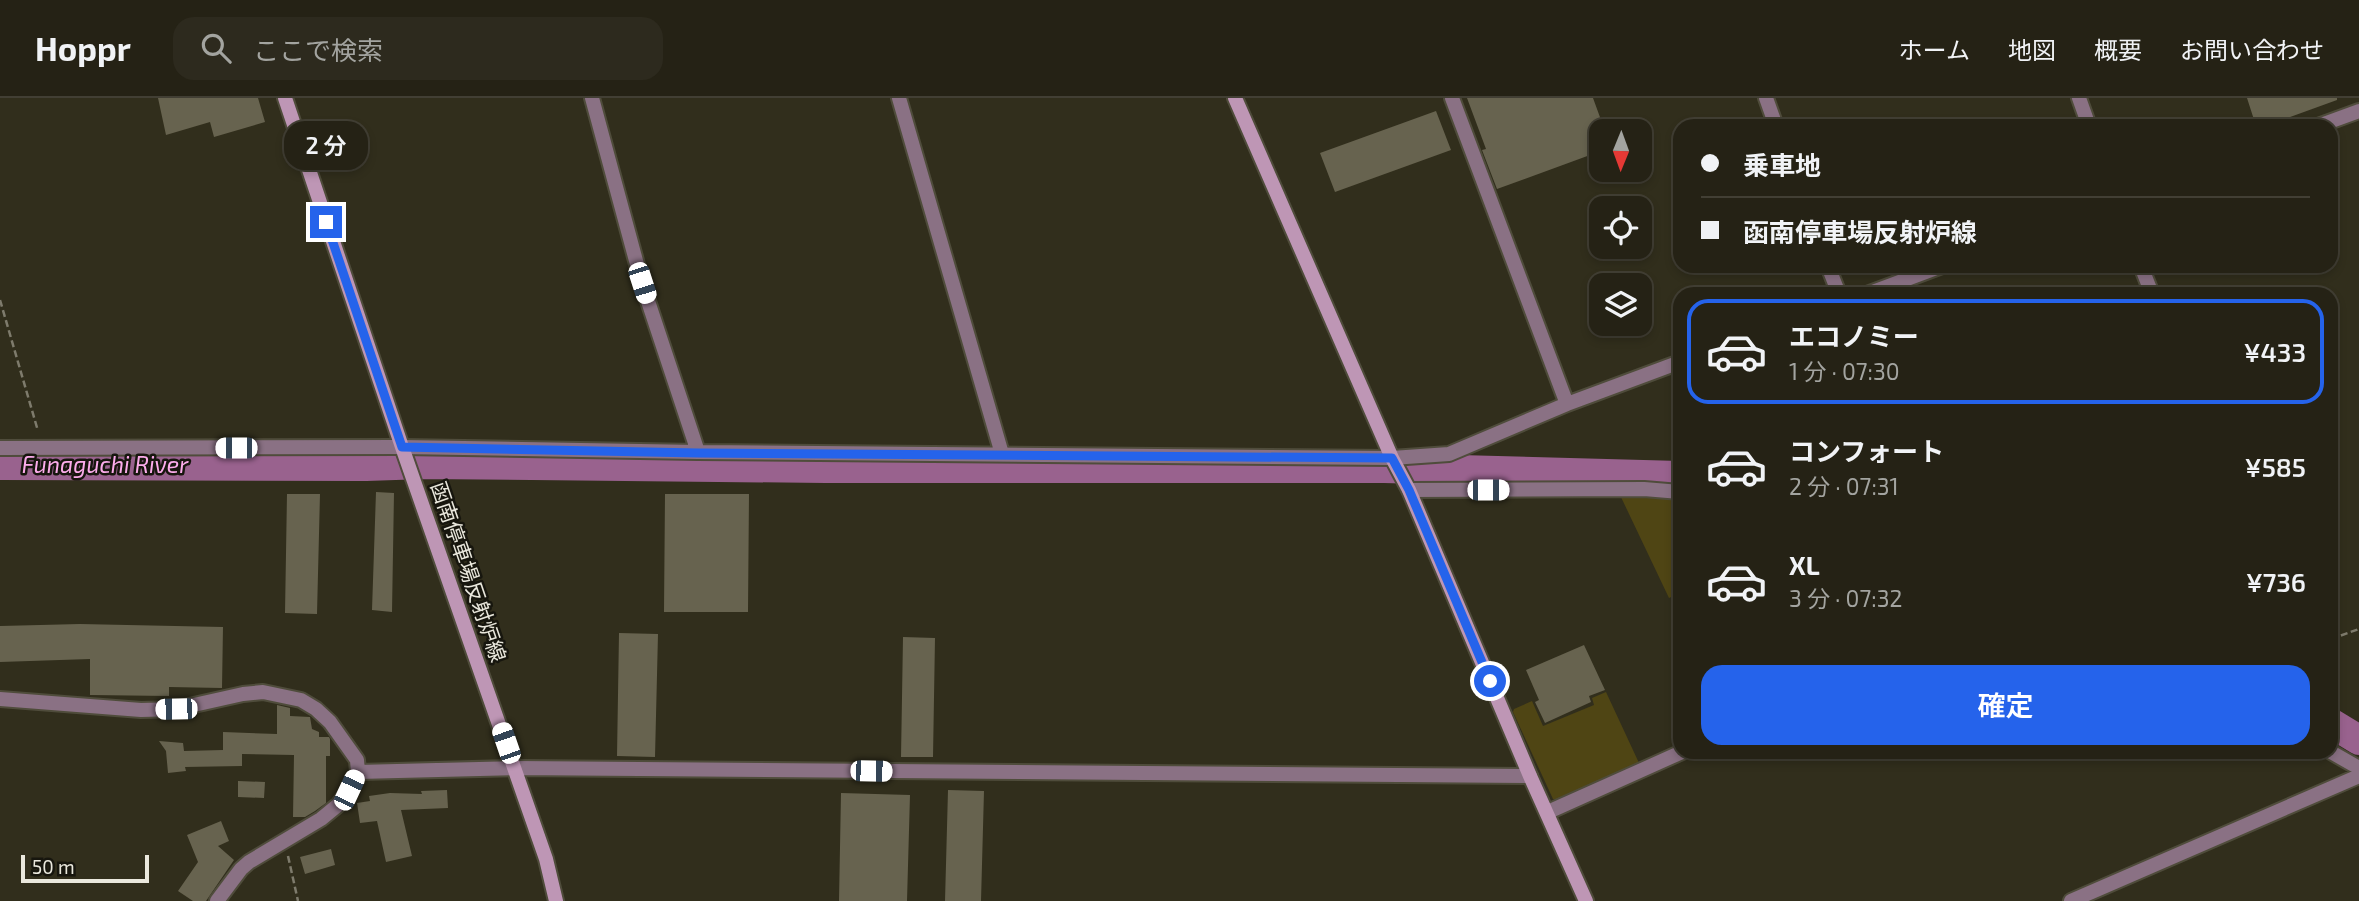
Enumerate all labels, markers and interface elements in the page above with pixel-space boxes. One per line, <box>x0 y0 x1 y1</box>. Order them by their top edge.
search box <box>173 17 663 80</box>
text: Hoppr <box>35 28 131 68</box>
icon: search <box>197 29 235 67</box>
text: ここで検索 <box>253 34 383 65</box>
text: ホーム <box>1899 35 1970 64</box>
text: 地図 <box>2008 35 2056 64</box>
text: 概要 <box>2094 35 2142 64</box>
text: お問い合わせ <box>2180 35 2324 64</box>
north arrow <box>1589 119 1652 182</box>
map controls <box>1589 119 1652 336</box>
callout: 2 分 <box>284 121 368 170</box>
text: 2 分 <box>305 131 347 159</box>
text: 乗車地 <box>1743 149 1821 180</box>
button: locate <box>1589 196 1652 259</box>
route end <box>310 206 342 238</box>
text: 函南停車場反射炉線 <box>1743 216 1977 247</box>
car <box>626 260 659 306</box>
button: layers <box>1589 273 1652 336</box>
icon: car <box>1705 320 1768 383</box>
text: エコノミー <box>1789 320 1919 351</box>
text: ¥433 <box>2244 336 2306 367</box>
text: 1 分 · 07:30 <box>1789 357 1900 385</box>
icon: car <box>1705 435 1768 498</box>
text: コンフォート <box>1789 435 1944 466</box>
car <box>216 438 258 459</box>
water label: Funaguchi River <box>22 450 189 478</box>
text: ¥585 <box>2245 451 2306 482</box>
text: 2 分 · 07:31 <box>1789 472 1899 500</box>
street label: 函南停車場反射炉線 <box>427 478 512 665</box>
car <box>1468 480 1510 501</box>
text: XL <box>1789 549 1820 580</box>
icon: car <box>1705 550 1768 613</box>
text: ¥736 <box>2246 566 2306 597</box>
text: 3 分 · 07:32 <box>1789 584 1902 612</box>
route start <box>1474 665 1506 697</box>
button: 確定 <box>1701 665 2310 745</box>
car <box>155 698 198 720</box>
car <box>490 720 523 766</box>
car <box>850 760 893 782</box>
car <box>331 767 368 813</box>
scale bar <box>21 852 149 884</box>
text: 50 m <box>32 855 75 878</box>

